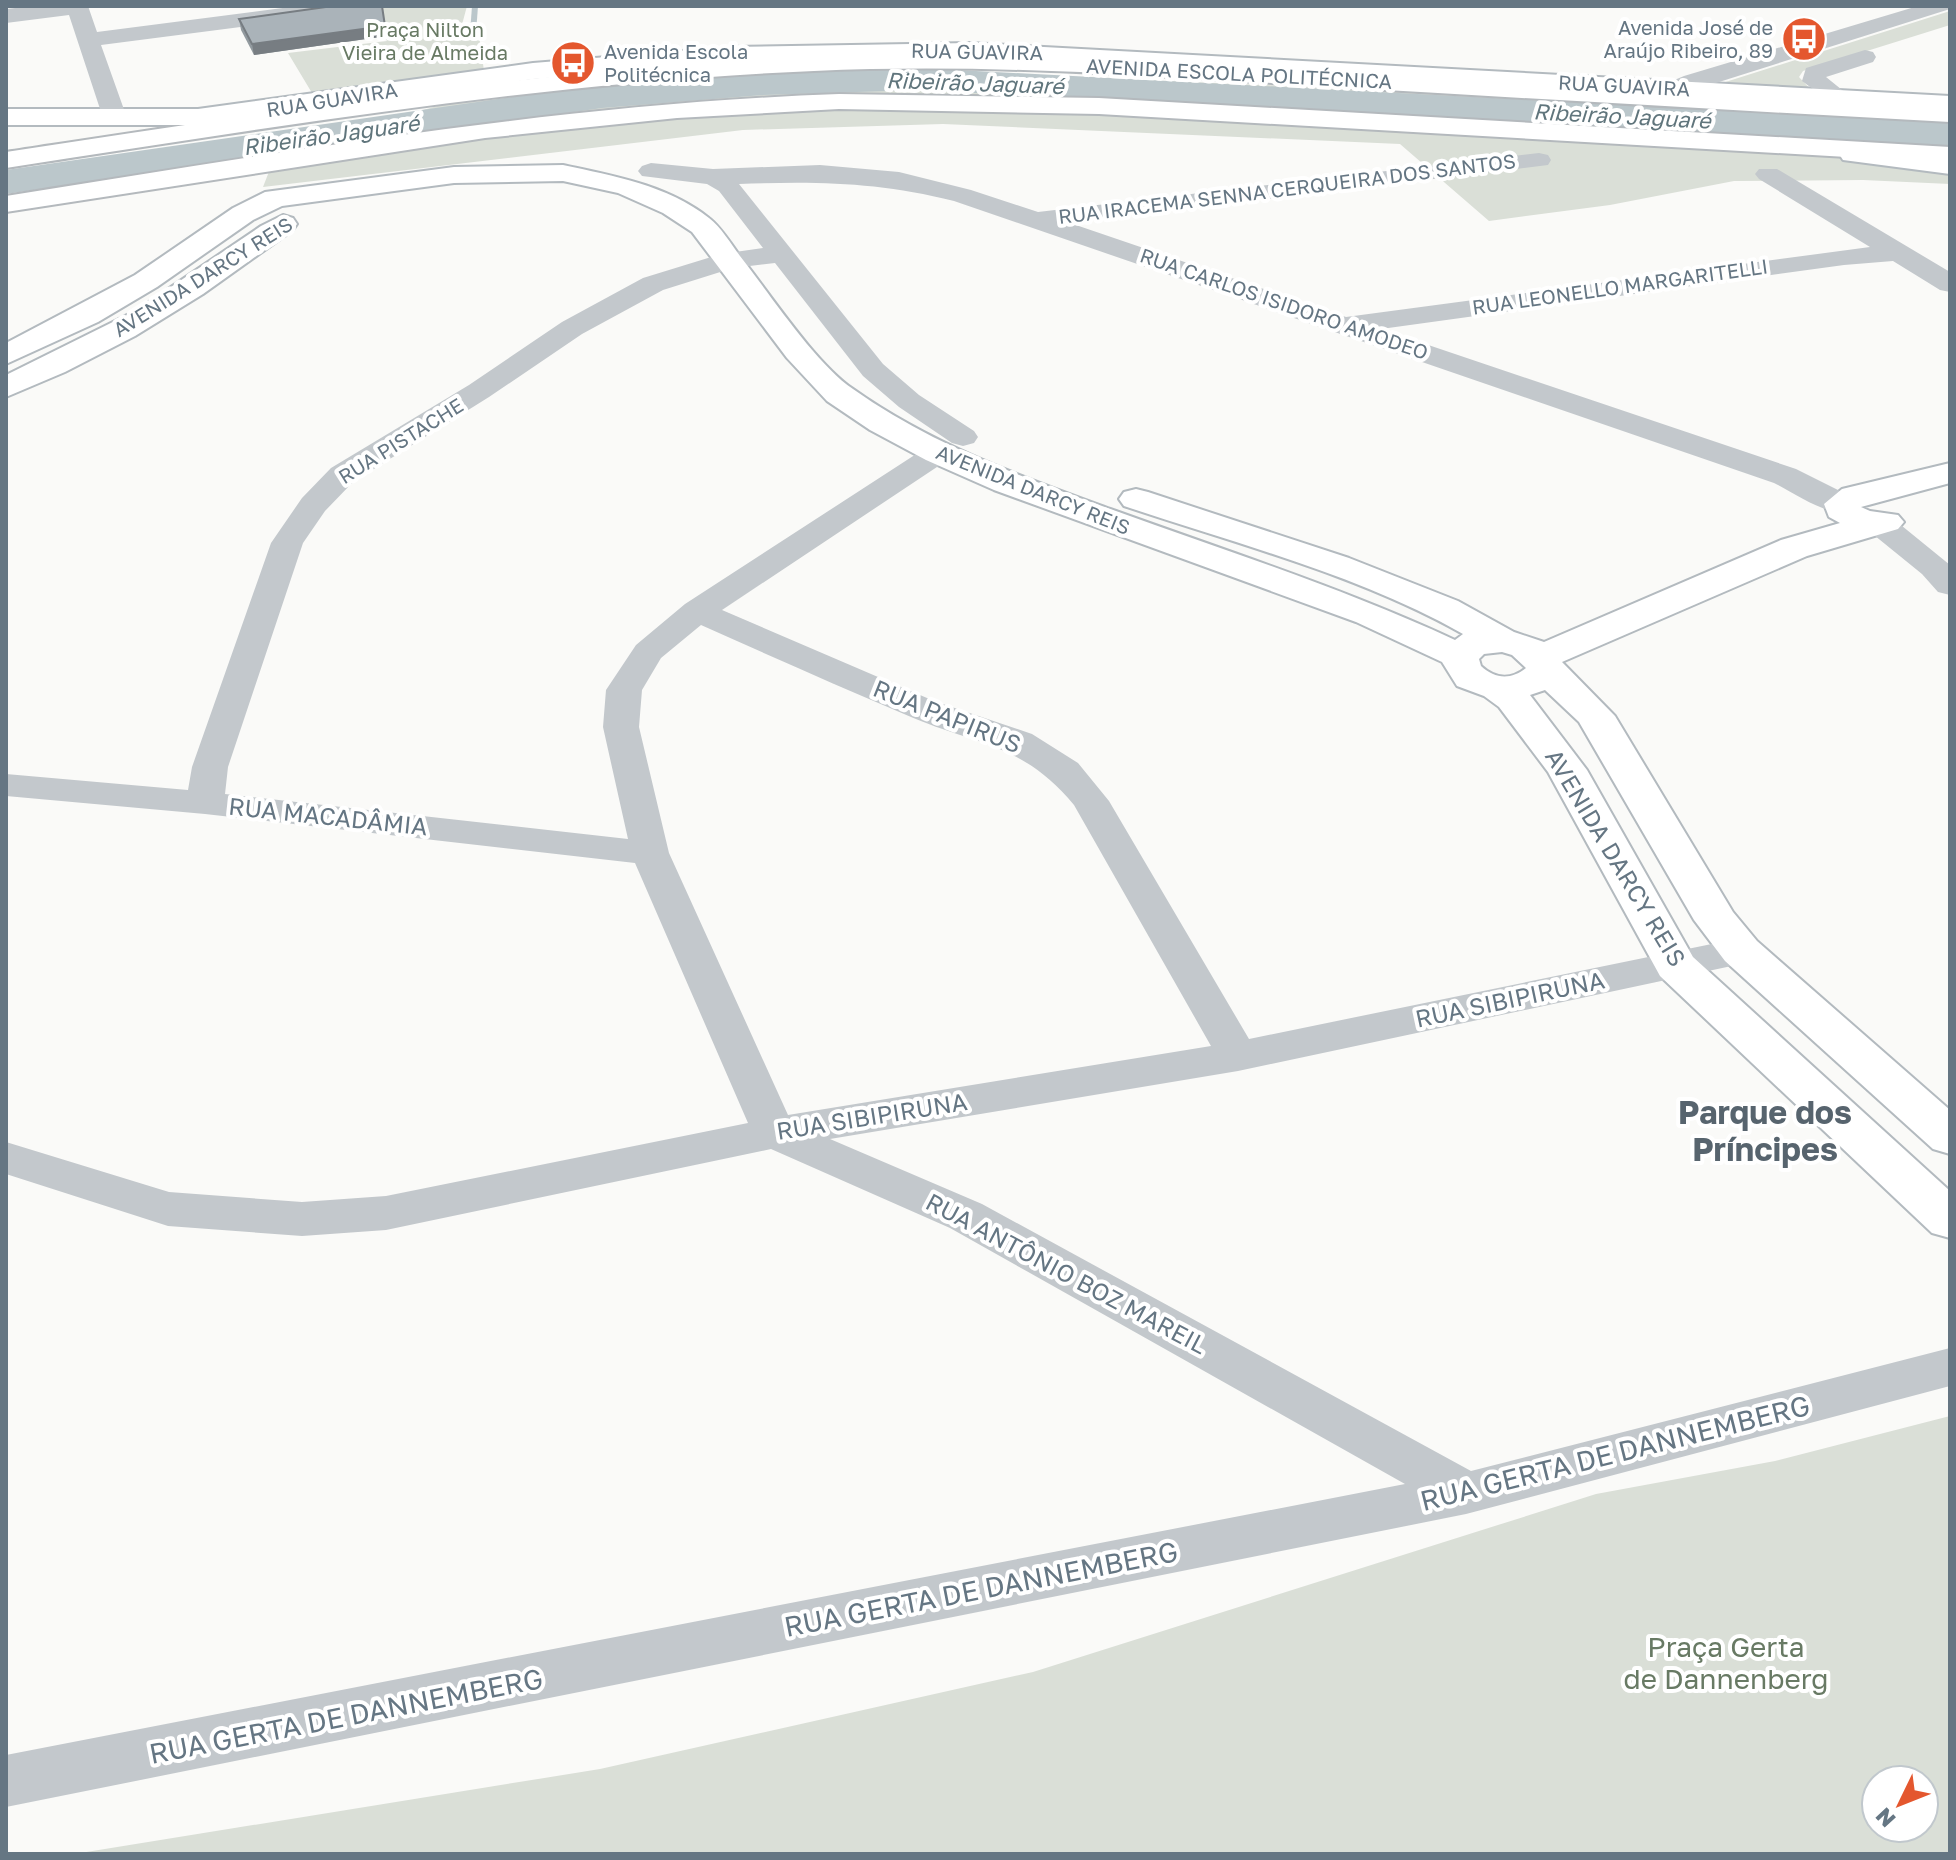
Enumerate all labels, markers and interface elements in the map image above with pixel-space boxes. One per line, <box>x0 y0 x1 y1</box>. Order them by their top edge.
place label: Avenida José de Araújo Ribeiro, 89 <box>1604 15 1773 62</box>
bus stop icon: Avenida José de Araújo Ribeiro, 89 <box>1780 15 1828 63</box>
park label: Praça Nilton Vieira de Almeida <box>342 17 508 64</box>
street label: RUA GUAVIRA <box>911 38 1043 64</box>
bus stop icon: Avenida Escola Politécnica <box>549 39 597 87</box>
place label: Avenida Escola Politécnica <box>604 39 748 86</box>
street label: AVENIDA ESCOLA POLITÉCNICA <box>1086 53 1393 93</box>
water label: Ribeirão Jaguaré <box>886 66 1066 99</box>
street label: RUA GUAVIRA <box>1557 70 1691 100</box>
street label: RUA GUAVIRA <box>265 77 399 121</box>
water label: Ribeirão Jaguaré <box>1533 97 1714 134</box>
water label: Ribeirão Jaguaré <box>241 108 423 160</box>
street label: RUA IRACEMA SENNA CERQUEIRA DOS SANTOS <box>1057 148 1517 228</box>
street label: AVENIDA DARCY REIS <box>108 211 297 341</box>
street label: RUA CARLOS ISIDORO AMODEO <box>1137 242 1432 364</box>
street label: RUA LEONELLO MARGARITELLI <box>1471 253 1769 319</box>
street label: RUA PISTACHE <box>334 392 467 488</box>
street label: AVENIDA DARCY REIS <box>933 439 1134 539</box>
street label: RUA PAPIRUS <box>869 673 1026 758</box>
street label: AVENIDA DARCY REIS <box>1540 743 1693 971</box>
street label: RUA MACADÂMIA <box>227 791 429 840</box>
street label: RUA SIBIPIRUNA <box>1412 964 1607 1033</box>
street label: RUA SIBIPIRUNA <box>774 1086 969 1145</box>
district label: Parque dos Príncipes <box>1678 1093 1852 1168</box>
street label: RUA ANTÔNIO BOZ MAREIL <box>921 1186 1212 1359</box>
street label: RUA GERTA DE DANNEMBERG <box>1417 1388 1813 1517</box>
street label: RUA GERTA DE DANNEMBERG <box>781 1534 1181 1643</box>
park label: Praça Gerta de Dannenberg <box>1623 1630 1829 1695</box>
street label: RUA GERTA DE DANNEMBERG <box>146 1661 546 1770</box>
north arrow <box>1860 1764 1940 1844</box>
text: N <box>1869 1803 1901 1833</box>

